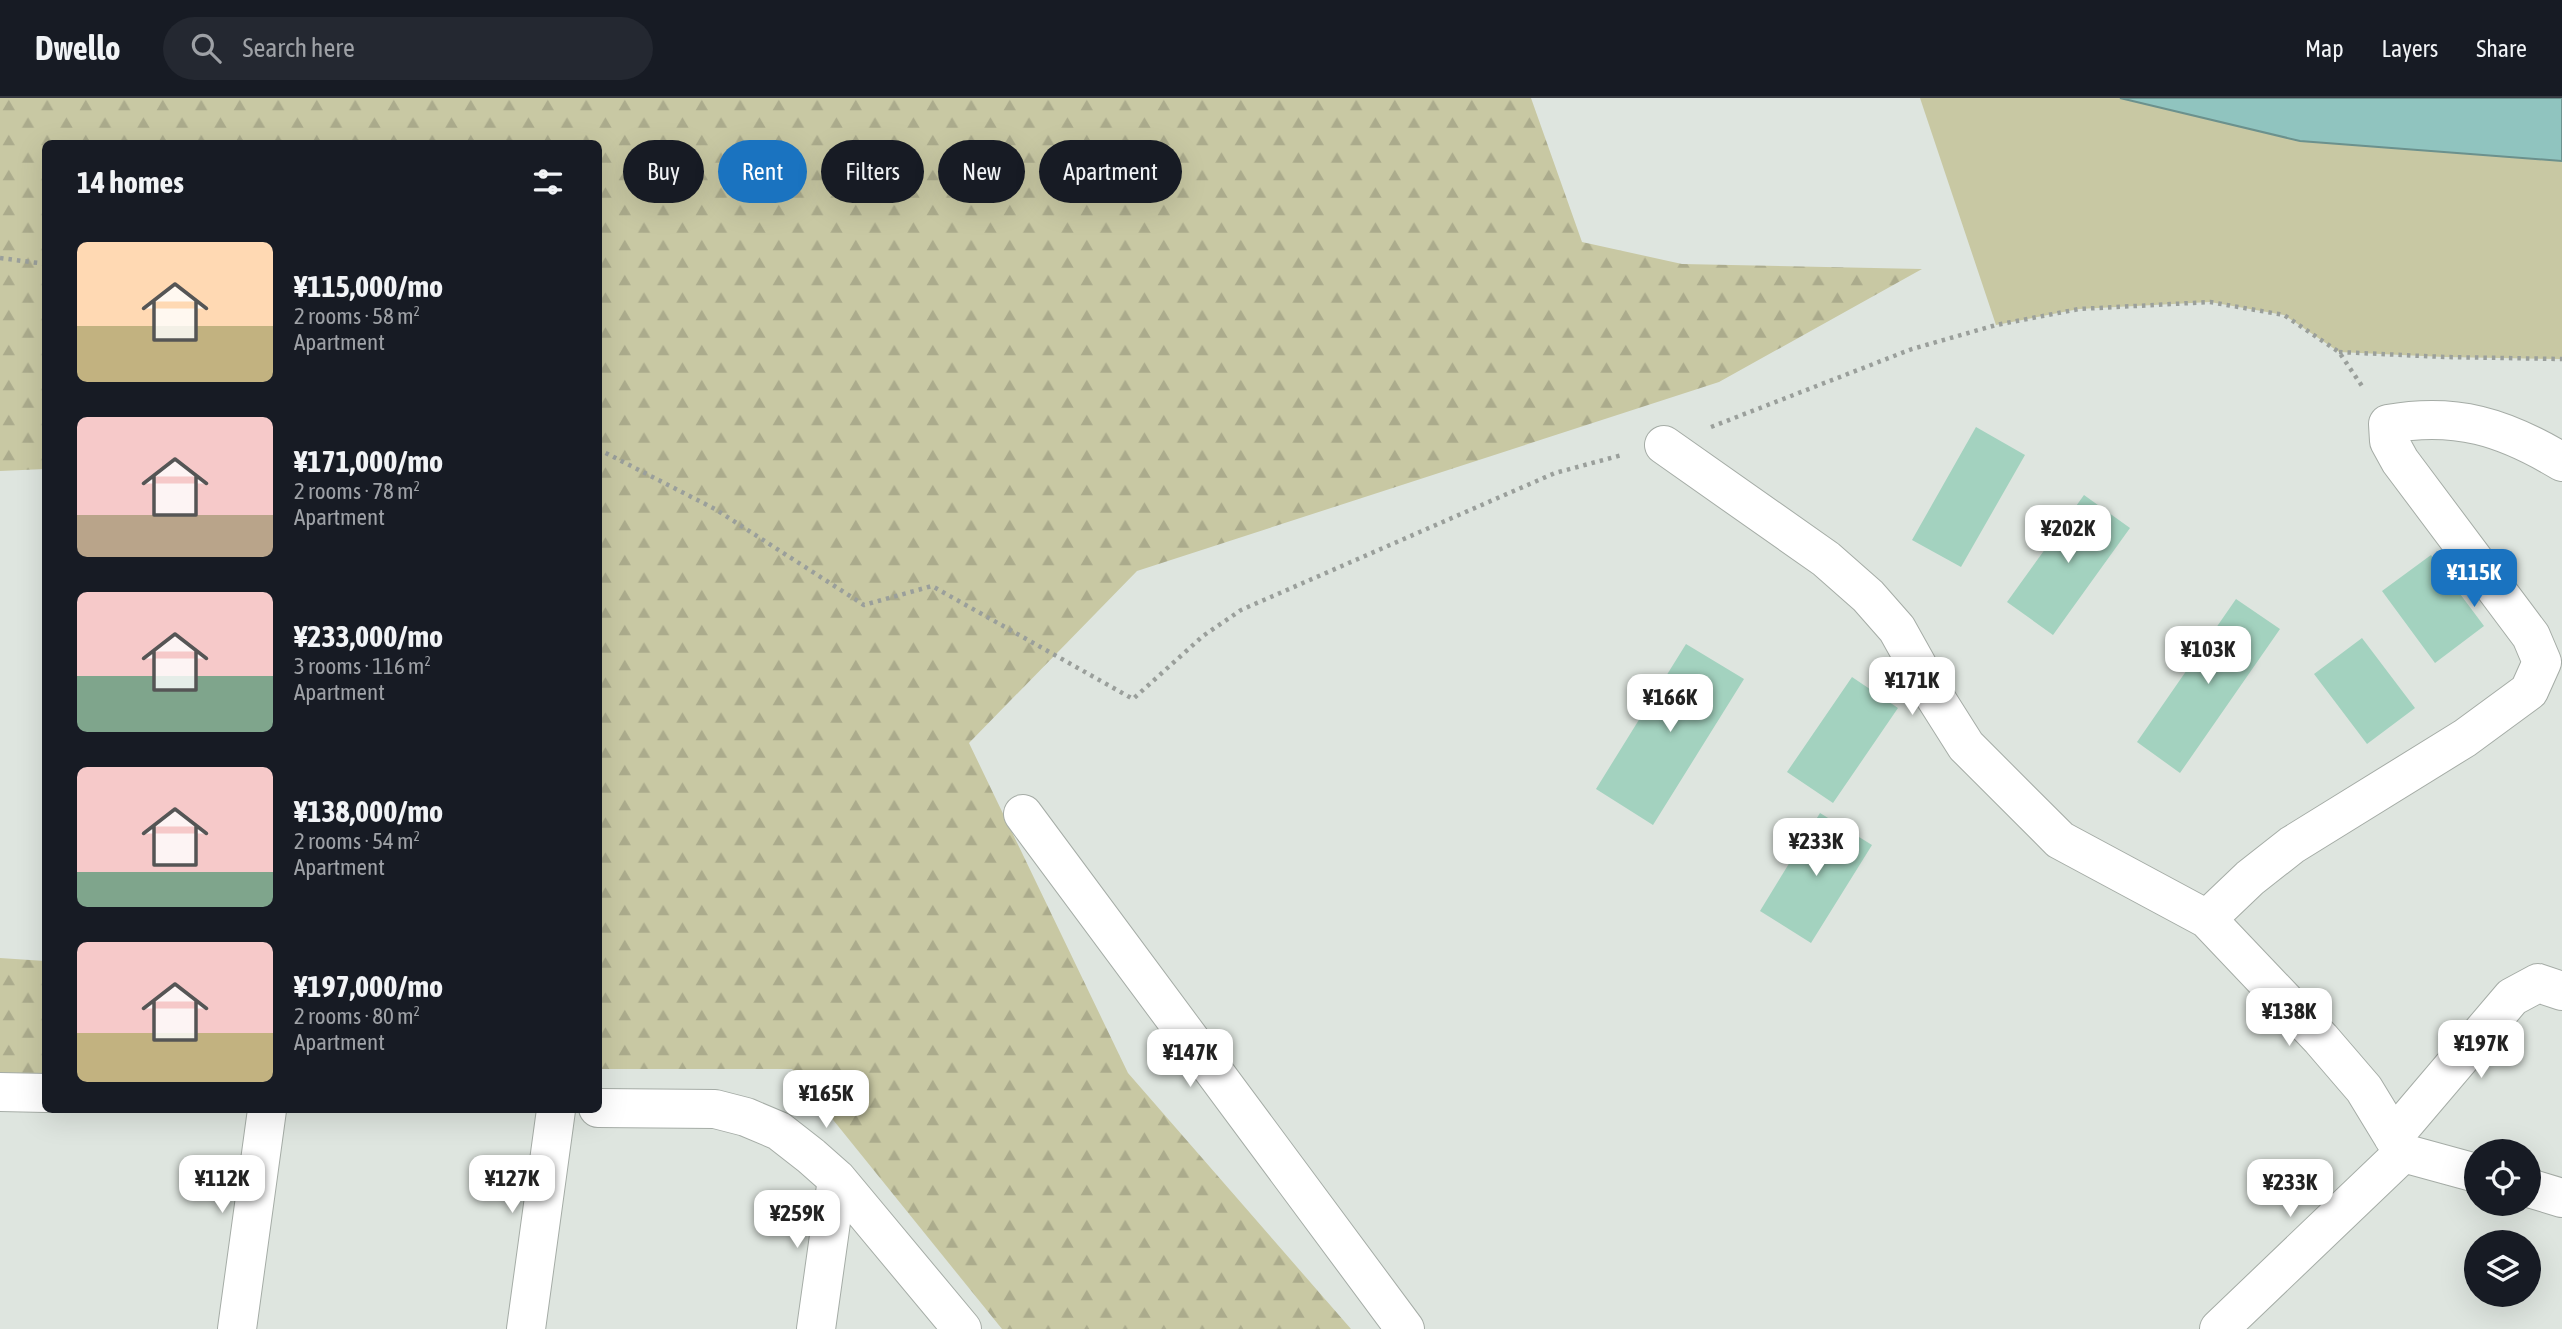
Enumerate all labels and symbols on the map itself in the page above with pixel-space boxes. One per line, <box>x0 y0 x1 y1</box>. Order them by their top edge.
pin: ¥202K <box>2019 505 2117 565</box>
pin: ¥115K <box>2425 550 2523 609</box>
pin: ¥103K <box>2159 626 2257 686</box>
pin: ¥171K <box>1863 658 1961 717</box>
pin: ¥166K <box>1621 674 1719 734</box>
pin: ¥233K <box>1767 818 1865 878</box>
pin: ¥138K <box>2240 988 2338 1048</box>
pin: ¥197K <box>2432 1020 2530 1080</box>
pin: ¥147K <box>1141 1030 1239 1089</box>
pin: ¥165K <box>777 1070 875 1130</box>
pin: ¥112K <box>173 1156 271 1215</box>
pin: ¥127K <box>463 1156 561 1215</box>
pin: ¥233K <box>2241 1160 2339 1219</box>
pin: ¥259K <box>748 1190 846 1250</box>

